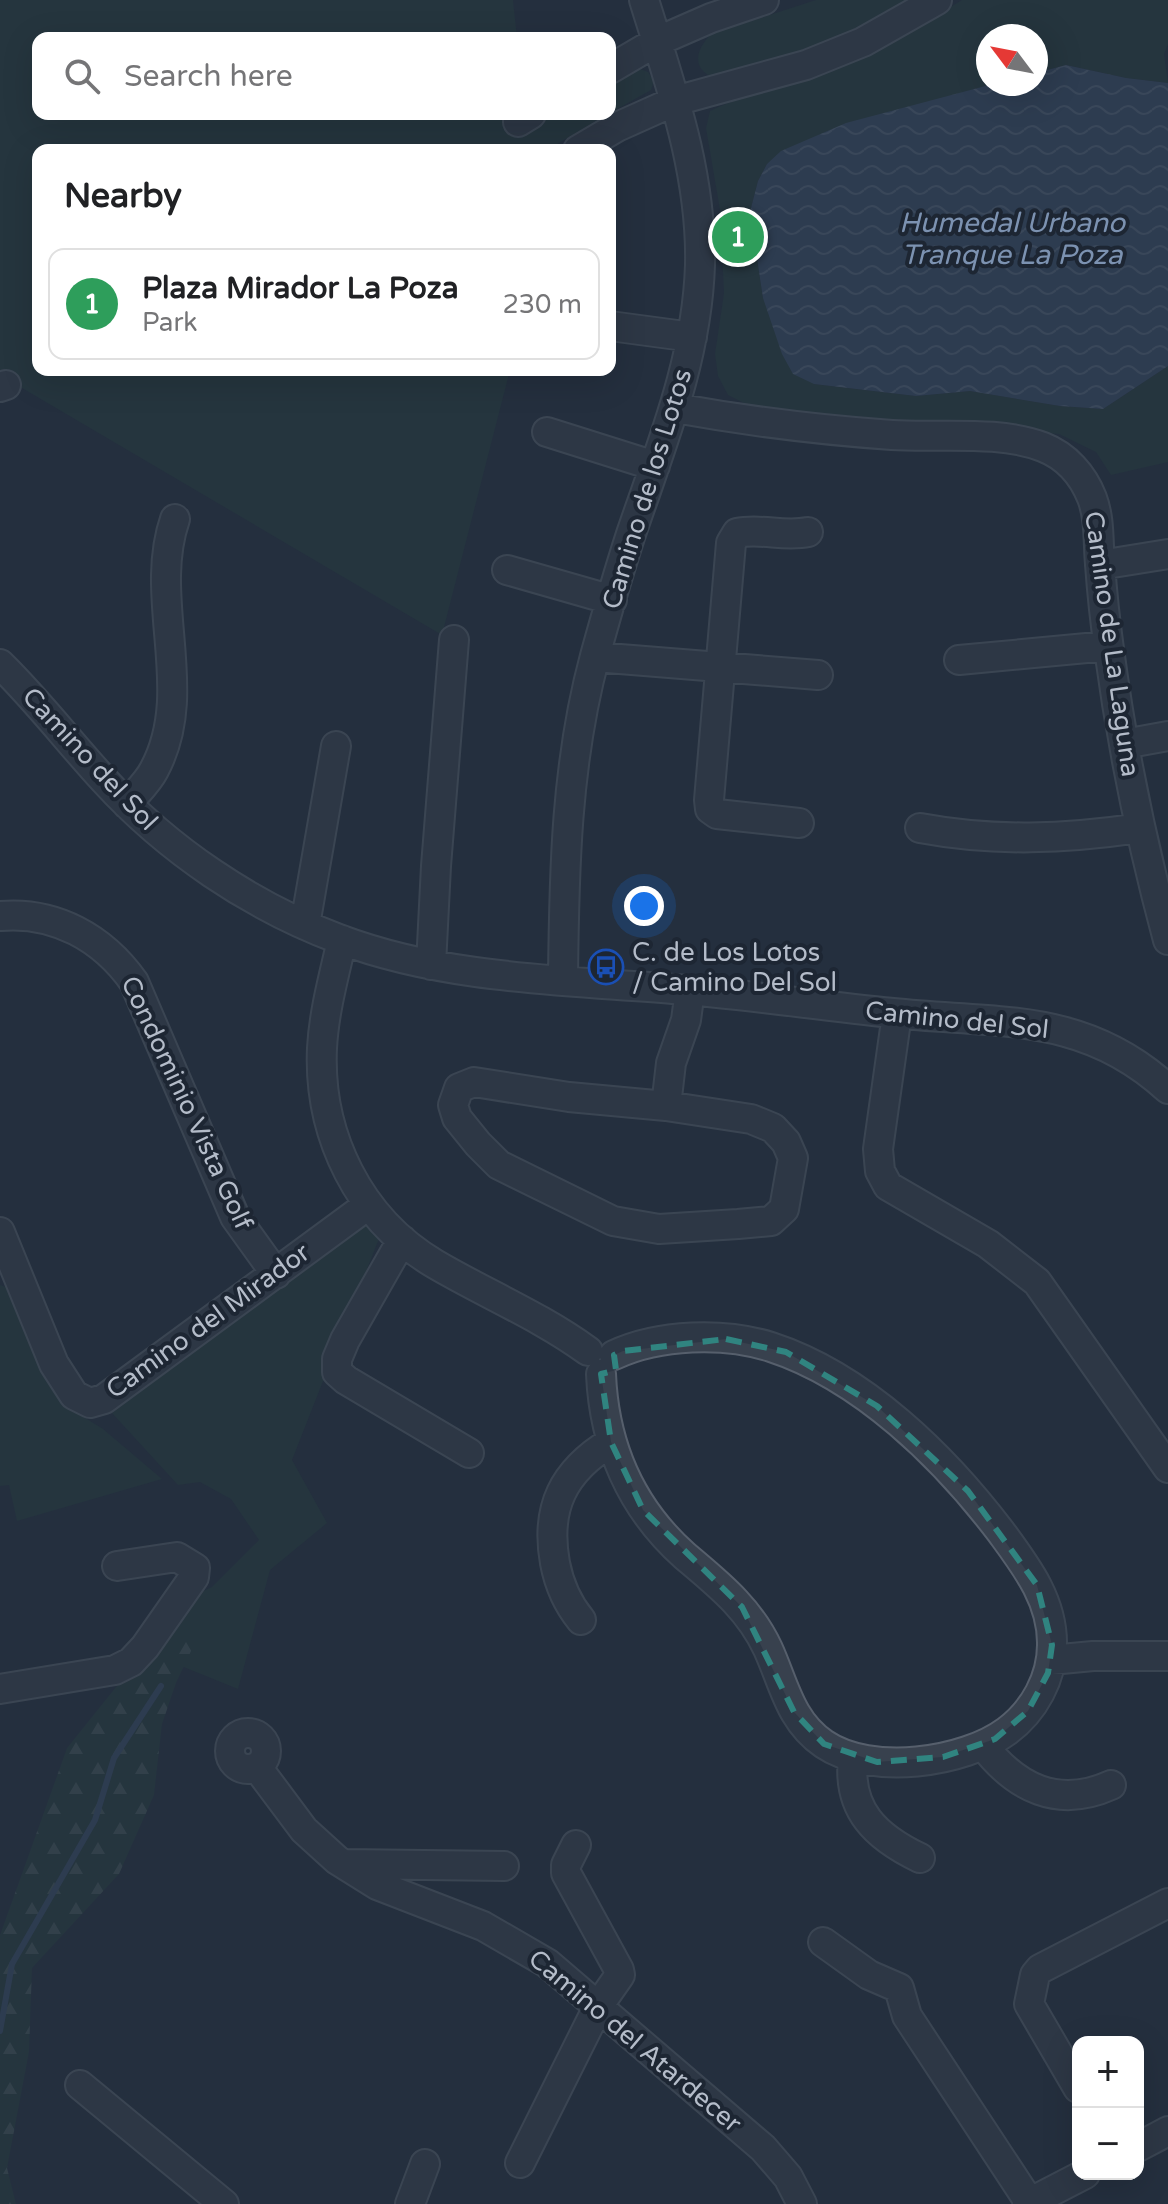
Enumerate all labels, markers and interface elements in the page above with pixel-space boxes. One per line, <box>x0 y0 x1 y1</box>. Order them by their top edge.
north arrow <box>976 24 1048 96</box>
search box <box>32 32 616 120</box>
icon: search <box>60 54 104 98</box>
text: Search here <box>124 58 293 95</box>
text: Nearby <box>64 176 182 217</box>
water label: Humedal Urbano Tranque La Poza <box>899 206 1127 272</box>
pin: 1 <box>712 207 764 267</box>
text: Plaza Mirador La Poza <box>142 270 459 307</box>
text: 1 <box>84 289 100 320</box>
text: 230 m <box>502 289 582 320</box>
text: Park <box>142 307 198 338</box>
street label: Camino de los Lotos <box>596 365 698 613</box>
street label: Camino de La Laguna <box>1078 509 1146 779</box>
street label: Camino del Sol <box>16 681 164 837</box>
your location <box>624 886 664 926</box>
place label: C. de Los Lotos / Camino Del Sol <box>632 937 837 998</box>
bus stop icon: C. de Los Lotos / Camino Del Sol <box>587 948 625 986</box>
street label: Condominio Vista Golf <box>115 971 260 1235</box>
street label: Camino del Sol <box>864 995 1050 1045</box>
street label: Camino del Mirador <box>100 1237 316 1405</box>
street label: Camino del Atardecer <box>522 1943 748 2139</box>
map controls <box>1072 2036 1144 2180</box>
button: + <box>1072 2036 1144 2108</box>
button: − <box>1072 2108 1144 2180</box>

